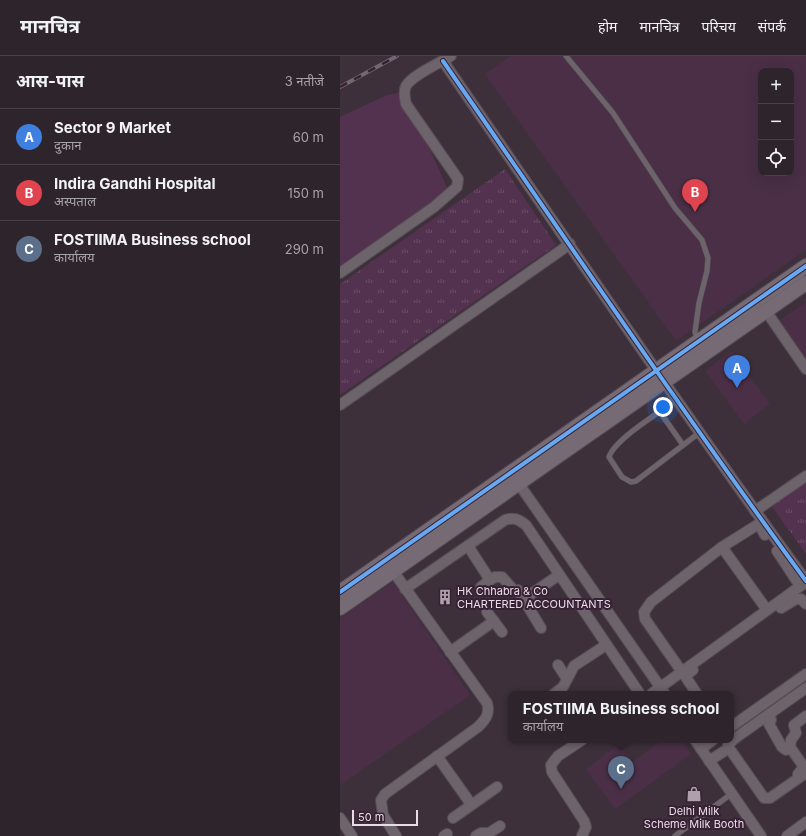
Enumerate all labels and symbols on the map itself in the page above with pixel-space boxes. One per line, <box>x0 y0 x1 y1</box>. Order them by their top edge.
pin: B <box>682 179 708 212</box>
pin: A <box>724 355 750 388</box>
your location <box>653 397 673 417</box>
place label: HK Chhabra & Co CHARTERED ACCOUNTANTS <box>457 584 611 611</box>
building icon: HK Chhabra & Co CHARTERED ACCOUNTANTS <box>436 588 454 606</box>
pin: C <box>608 756 634 789</box>
shop icon: Delhi Milk Scheme Milk Booth <box>685 785 703 803</box>
place label: Delhi Milk Scheme Milk Booth <box>644 804 744 831</box>
scale bar <box>352 808 418 827</box>

